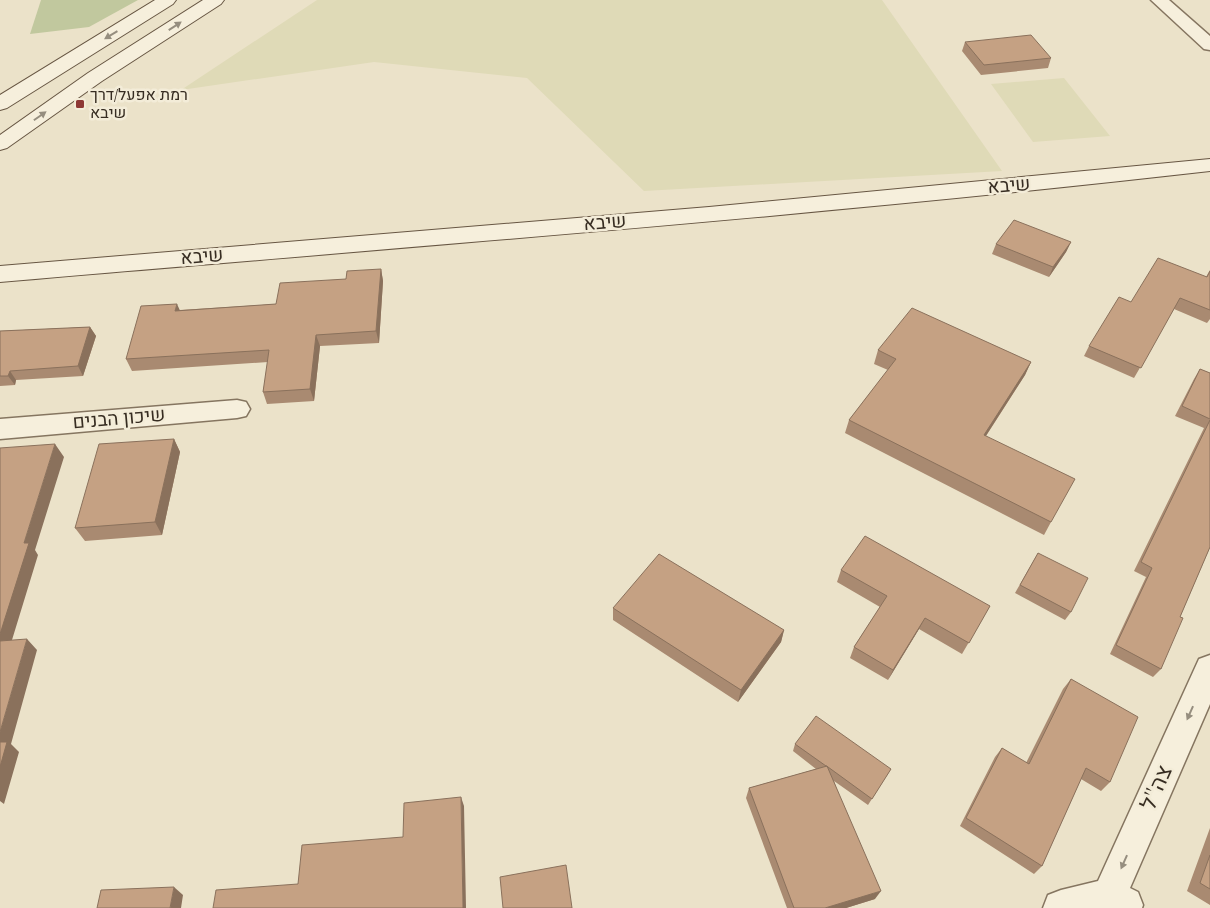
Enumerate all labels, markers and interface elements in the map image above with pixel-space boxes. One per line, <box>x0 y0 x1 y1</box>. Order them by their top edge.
one-way arrow <box>168 21 182 31</box>
one-way arrow <box>104 30 117 39</box>
place label: רמת אפעל/דרך שיבא <box>90 83 188 125</box>
marker: רמת אפעל/דרך שיבא <box>74 98 86 110</box>
one-way arrow <box>33 111 47 121</box>
street label: שיבא <box>986 170 1032 202</box>
street label: שיבא <box>582 207 628 239</box>
street label: שיבא <box>179 241 225 273</box>
street label: שיכון הבנים <box>72 401 166 437</box>
one-way arrow <box>1186 706 1194 720</box>
street label: צה"ל <box>1133 760 1181 816</box>
one-way arrow <box>1120 855 1128 869</box>

